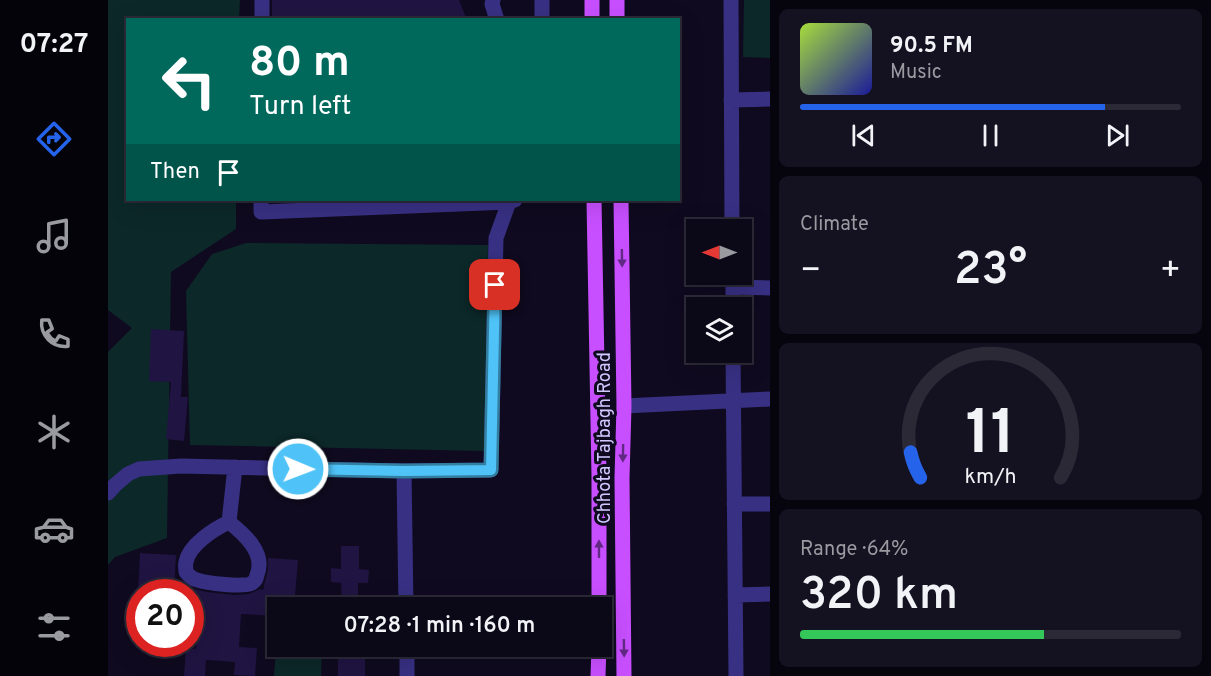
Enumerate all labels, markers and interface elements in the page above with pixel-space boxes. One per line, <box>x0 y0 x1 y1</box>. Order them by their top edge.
text: 07:27 <box>19 28 89 62</box>
text: 90.5 FM <box>890 33 973 60</box>
text: 80 m <box>249 38 350 91</box>
icon: left <box>150 42 228 120</box>
text: Music <box>890 60 942 86</box>
text: Turn left <box>249 90 351 124</box>
icon: directions <box>33 118 75 160</box>
icon: previous <box>847 119 880 152</box>
icon: pause <box>974 119 1007 152</box>
icon: next <box>1101 119 1134 152</box>
icon: arrive <box>212 156 245 189</box>
text: Then <box>150 159 200 186</box>
text: Climate <box>800 212 869 238</box>
icon: music <box>33 215 75 257</box>
north arrow <box>686 219 752 285</box>
map controls <box>686 219 752 363</box>
text: 23° <box>954 243 1027 300</box>
one-way arrow <box>617 248 627 267</box>
text: − <box>800 251 821 293</box>
text: + <box>1160 251 1181 293</box>
pin <box>469 259 520 310</box>
icon: arrive <box>478 268 511 301</box>
button: layers <box>686 297 752 363</box>
icon: phone <box>33 313 75 355</box>
street label: Chhota Tajbagh Road <box>594 352 617 524</box>
text: 11 <box>966 398 1015 477</box>
icon: climate <box>33 411 75 453</box>
position arrow <box>266 437 330 501</box>
one-way arrow <box>618 443 628 462</box>
text: km/h <box>964 465 1017 492</box>
icon: car <box>33 508 75 550</box>
text: Range · 64% <box>800 537 909 563</box>
one-way arrow <box>594 540 604 559</box>
text: 320 km <box>800 568 958 625</box>
speed limit sign: 20 <box>126 579 204 657</box>
icon: filters <box>33 606 75 648</box>
text: 07:28 · 1 min · 160 m <box>344 613 535 640</box>
one-way arrow <box>619 638 629 657</box>

